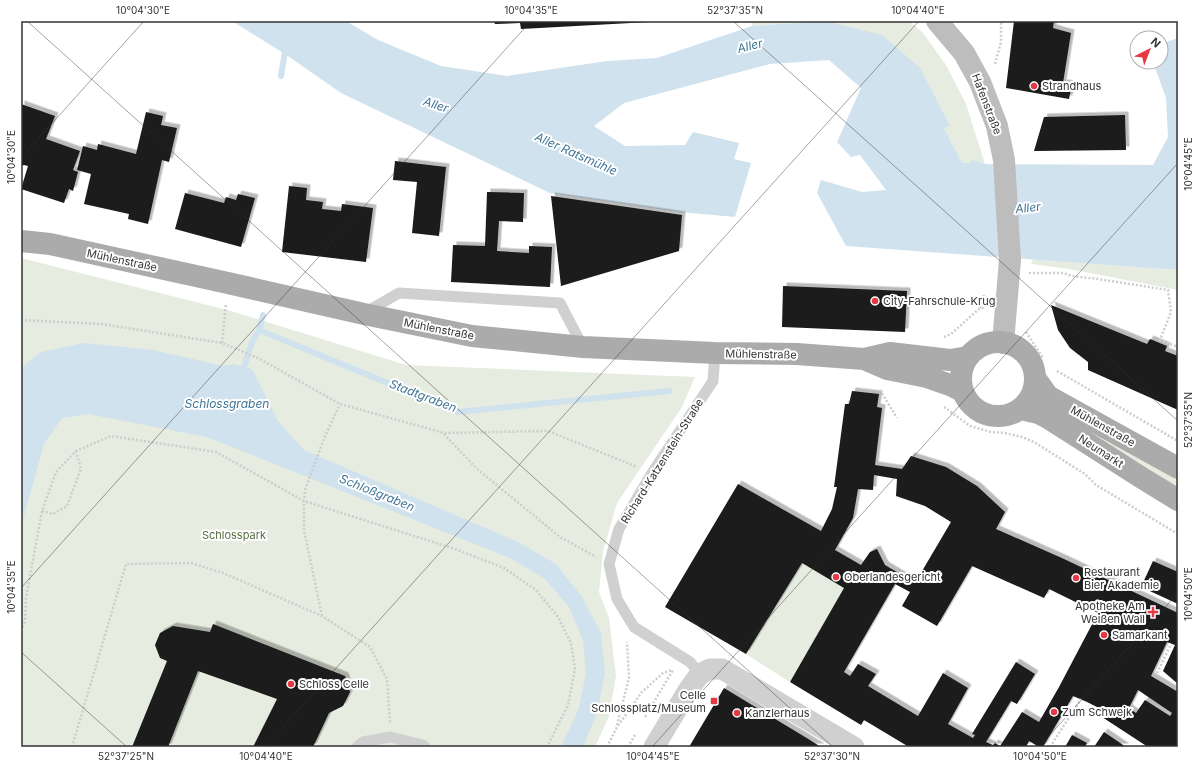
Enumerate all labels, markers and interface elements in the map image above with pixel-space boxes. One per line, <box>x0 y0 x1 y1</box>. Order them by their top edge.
text: 10°04'30"E <box>116 4 170 16</box>
text: 10°04'35"E <box>504 4 558 16</box>
text: 52°37'35"N <box>707 4 763 16</box>
text: 10°04'40"E <box>891 4 945 16</box>
north arrow <box>1129 30 1169 70</box>
water label: Aller <box>735 35 765 56</box>
text: N <box>1148 35 1163 51</box>
street label: Hafenstraße <box>969 72 1005 136</box>
place label: Strandhaus <box>1042 79 1101 93</box>
marker: Strandhaus <box>1029 81 1039 91</box>
water label: Aller <box>421 93 451 116</box>
water label: Aller Ratsmühle <box>532 128 620 178</box>
text: 10°04'30"E <box>5 130 17 184</box>
text: 10°04'45"E <box>1182 137 1194 191</box>
water label: Aller <box>1013 199 1042 216</box>
street label: Mühlenstraße <box>86 246 158 274</box>
place label: City-Fahrschule-Krug <box>883 294 995 308</box>
marker: City-Fahrschule-Krug <box>870 296 880 306</box>
street label: Mühlenstraße <box>403 315 475 343</box>
street label: Mühlenstraße <box>725 346 797 362</box>
water label: Stadtgraben <box>388 376 459 415</box>
text: 52°37'35"N <box>1182 392 1194 448</box>
water label: Schlossgraben <box>185 396 269 411</box>
street label: Richard-Katzenstein-Straße <box>618 396 706 526</box>
street label: Mühlenstraße <box>1068 403 1138 449</box>
street label: Neumarkt <box>1076 431 1127 471</box>
water label: Schloßgraben <box>337 471 417 514</box>
park label: Schlosspark <box>202 528 266 542</box>
text: 10°04'35"E <box>5 560 17 614</box>
place label: Restaurant Bier Akademie <box>1084 565 1159 592</box>
text: 10°04'50"E <box>1182 567 1194 621</box>
place label: Oberlandesgericht <box>844 570 941 584</box>
marker: Oberlandesgericht <box>831 572 841 582</box>
marker: Restaurant Bier Akademie <box>1071 573 1081 583</box>
place label: Apotheke Am Weißen Wall <box>1075 599 1145 626</box>
marker: Apotheke Am Weißen Wall <box>1148 607 1158 617</box>
place label: Samarkant <box>1112 628 1168 642</box>
marker: Samarkant <box>1099 630 1109 640</box>
place label: Schloss Celle <box>299 677 369 691</box>
marker: Schloss Celle <box>286 679 296 689</box>
place label: Celle Schlossplatz/Museum <box>591 688 706 715</box>
marker: Celle Schlossplatz/Museum <box>709 696 719 706</box>
place label: Zum Schwejk <box>1062 705 1132 719</box>
place label: Kanzlerhaus <box>745 706 810 720</box>
marker: Zum Schwejk <box>1049 707 1059 717</box>
marker: Kanzlerhaus <box>732 708 742 718</box>
text: 52°37'25"N <box>98 750 154 762</box>
text: 10°04'40"E <box>239 750 293 762</box>
text: 10°04'45"E <box>626 750 680 762</box>
text: 52°37'30"N <box>804 750 860 762</box>
text: 10°04'50"E <box>1013 750 1067 762</box>

